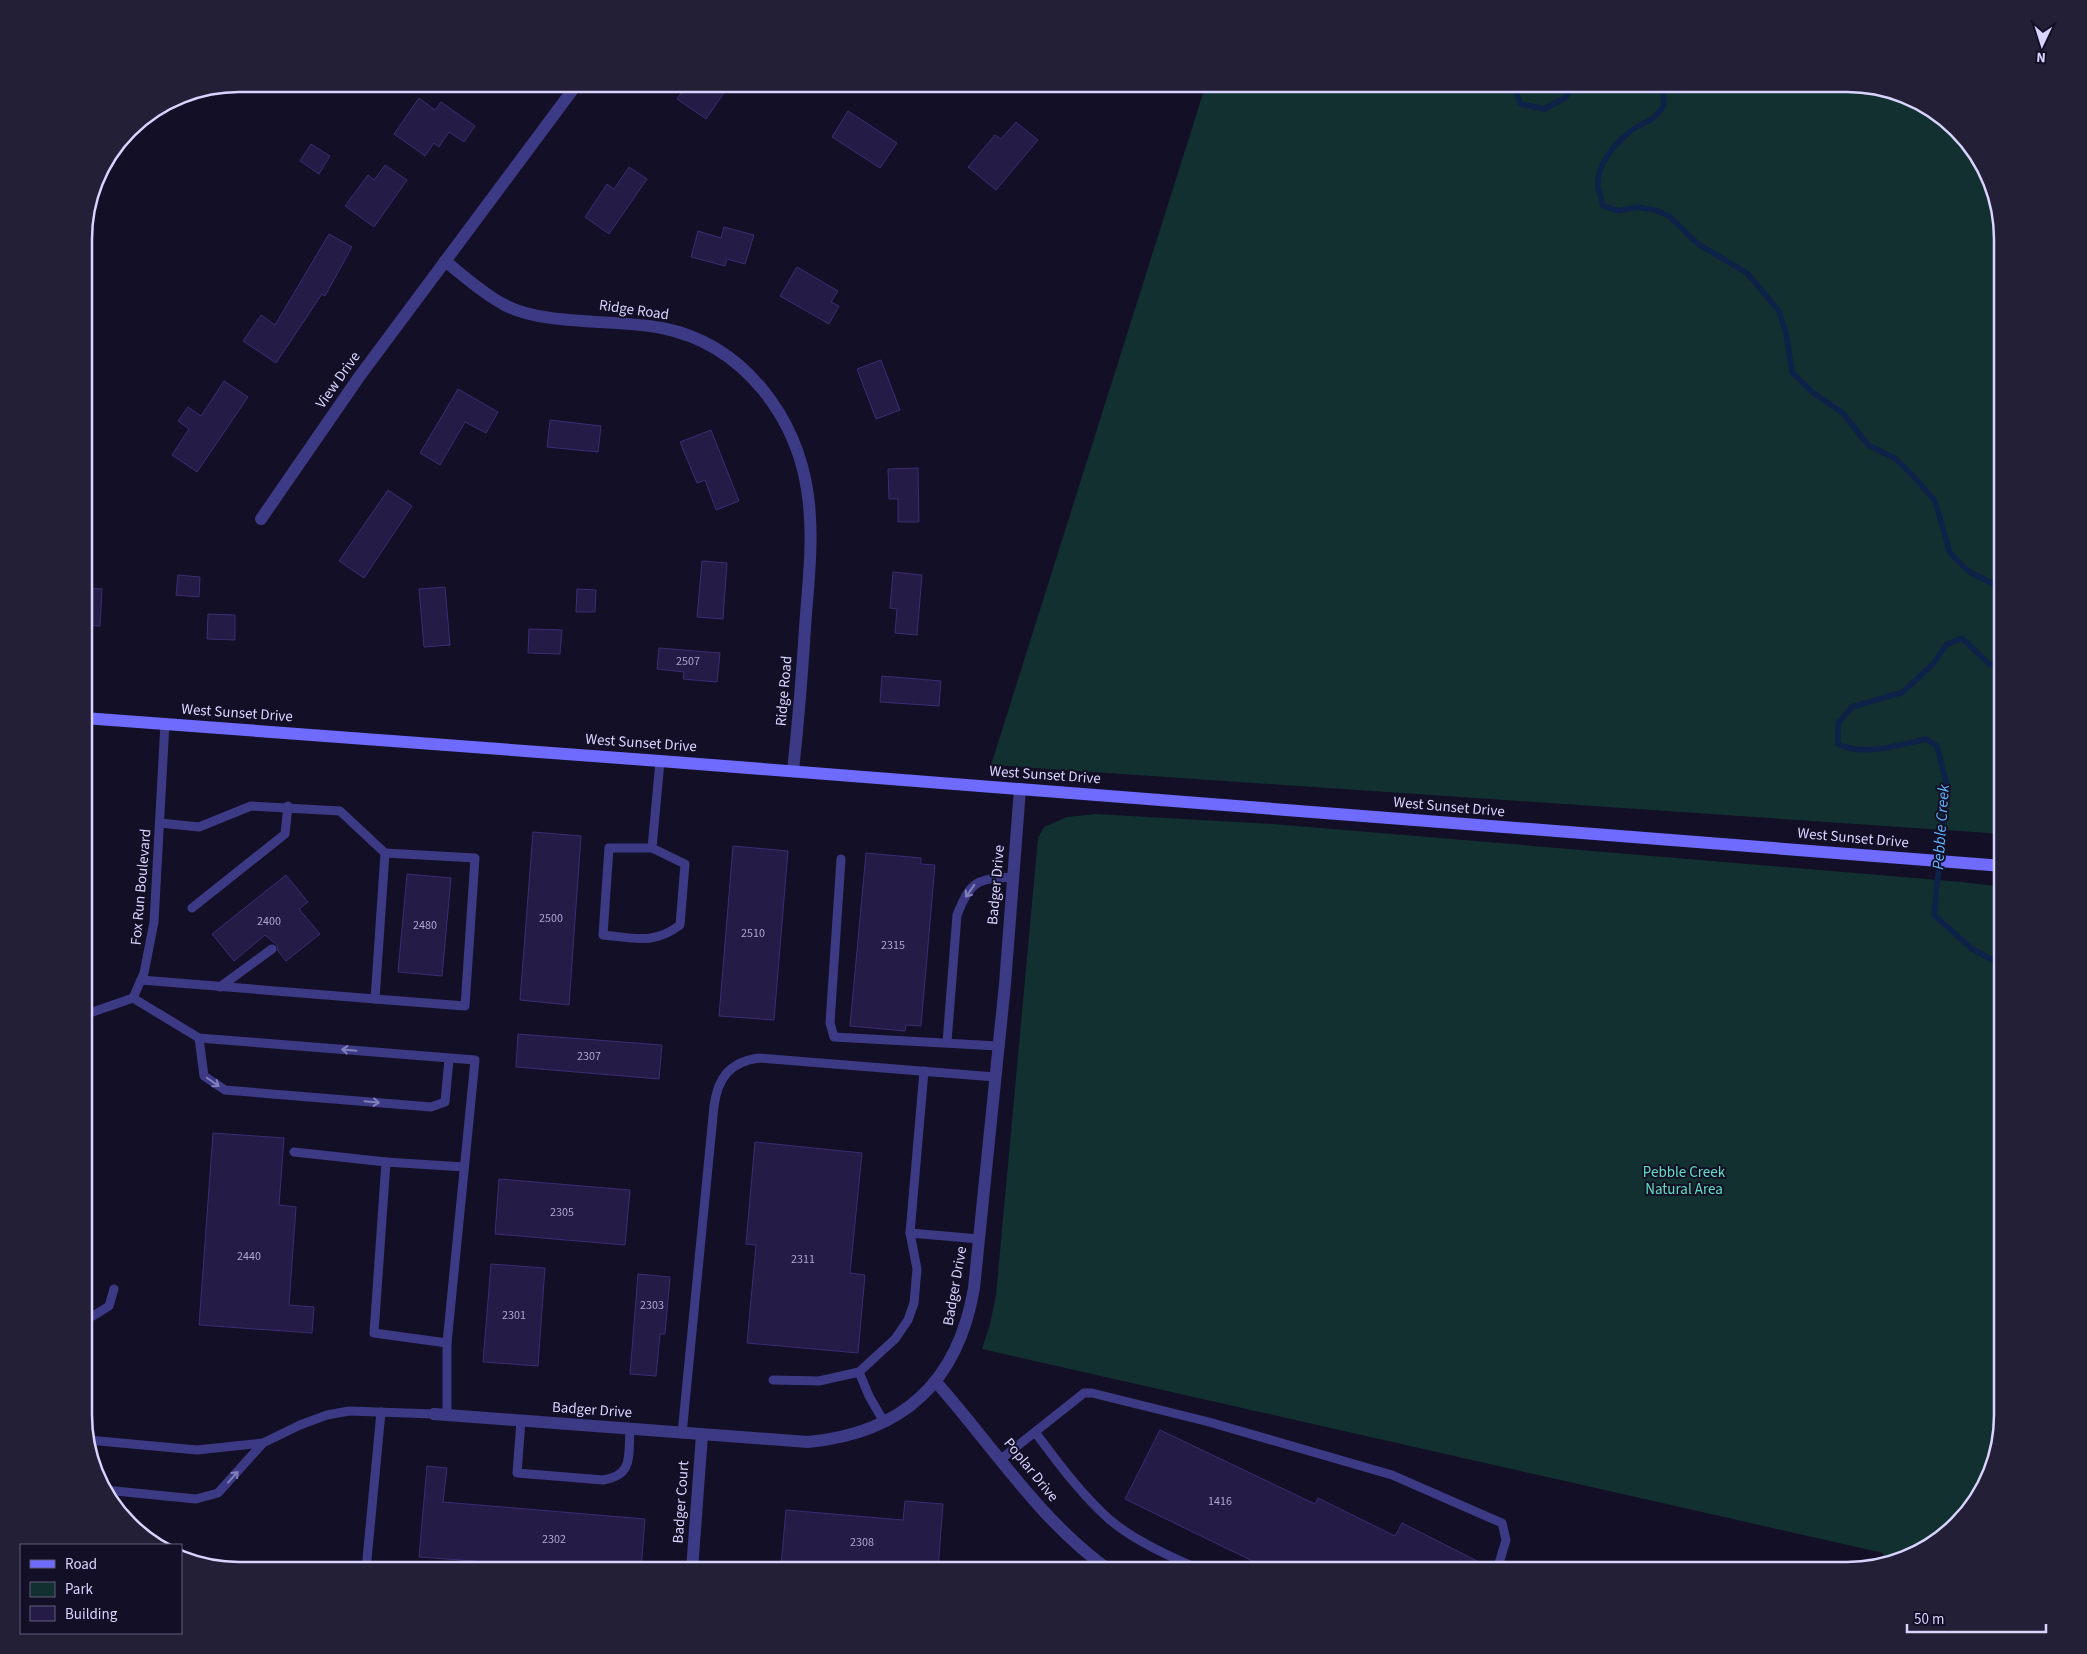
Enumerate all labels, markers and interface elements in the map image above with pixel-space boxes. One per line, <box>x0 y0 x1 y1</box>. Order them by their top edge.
north arrow <box>2017 20 2067 70</box>
text: N <box>2036 47 2047 67</box>
street label: Ridge Road <box>598 295 670 325</box>
street label: View Drive <box>311 347 365 413</box>
house number: 2507 <box>676 653 700 670</box>
street label: Ridge Road <box>770 655 798 727</box>
street label: West Sunset Drive <box>180 699 294 727</box>
street label: West Sunset Drive <box>584 729 698 757</box>
street label: West Sunset Drive <box>988 761 1102 789</box>
water label: Pebble Creek <box>1927 783 1955 870</box>
street label: West Sunset Drive <box>1392 792 1506 822</box>
street label: West Sunset Drive <box>1796 823 1910 853</box>
street label: Fox Run Boulevard <box>125 828 157 946</box>
street label: Badger Drive <box>982 844 1010 926</box>
one-way arrow <box>965 884 975 898</box>
house number: 2500 <box>539 910 563 927</box>
house number: 2400 <box>257 913 281 930</box>
house number: 2480 <box>413 917 437 934</box>
house number: 2510 <box>741 925 765 942</box>
house number: 2315 <box>881 937 905 954</box>
one-way arrow <box>341 1046 357 1055</box>
house number: 2307 <box>577 1048 601 1065</box>
one-way arrow <box>206 1077 220 1087</box>
one-way arrow <box>364 1097 380 1107</box>
park label: Pebble Creek Natural Area <box>1643 1162 1726 1200</box>
house number: 2305 <box>550 1204 574 1221</box>
street label: Badger Drive <box>938 1245 972 1327</box>
house number: 2440 <box>237 1248 261 1265</box>
house number: 2311 <box>791 1251 815 1268</box>
house number: 2303 <box>640 1297 664 1314</box>
house number: 2301 <box>502 1307 526 1324</box>
street label: Badger Drive <box>551 1397 633 1423</box>
street label: Poplar Drive <box>999 1434 1063 1506</box>
street label: Badger Court <box>668 1460 694 1544</box>
one-way arrow <box>227 1470 239 1483</box>
house number: 1416 <box>1208 1493 1232 1510</box>
house number: 2302 <box>542 1531 566 1548</box>
house number: 2308 <box>850 1534 874 1551</box>
legend <box>20 1544 182 1634</box>
text: Road <box>65 1554 97 1575</box>
text: Park <box>65 1579 94 1600</box>
scale bar <box>1907 1602 2046 1634</box>
text: Building <box>65 1604 118 1625</box>
text: 50 m <box>1914 1609 1944 1630</box>

